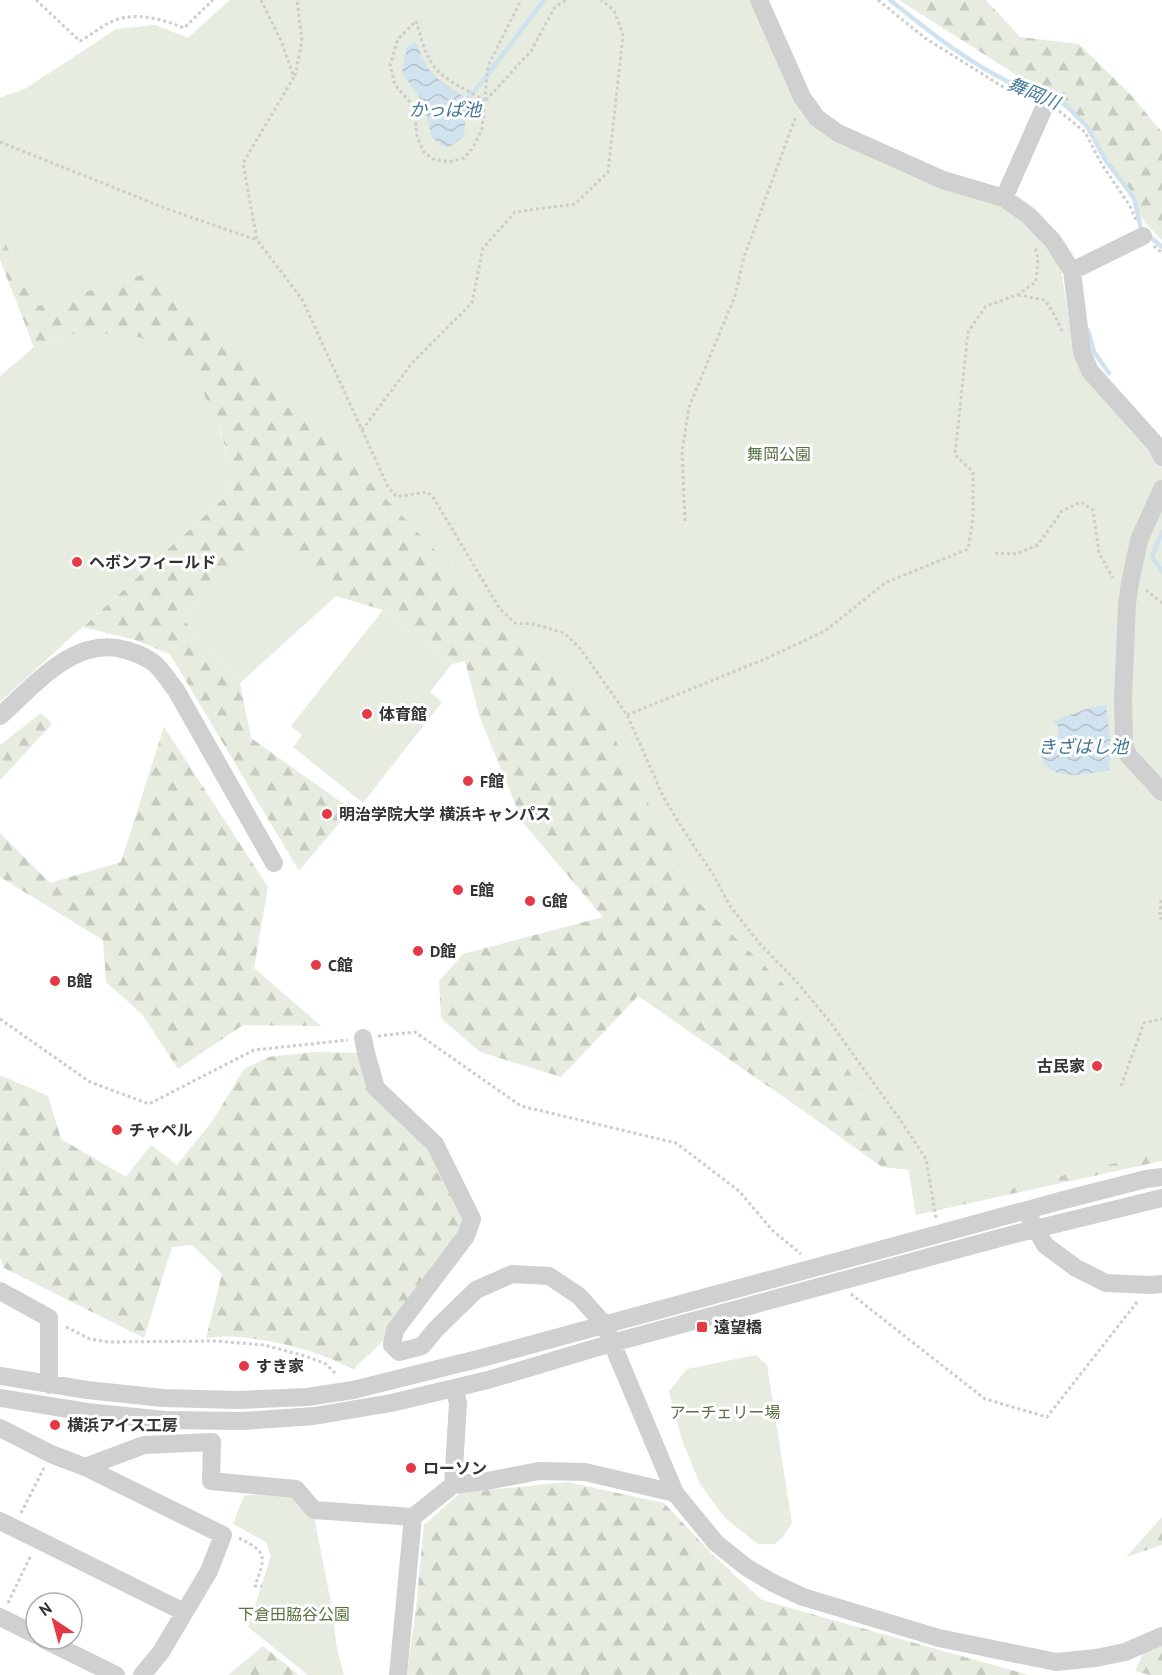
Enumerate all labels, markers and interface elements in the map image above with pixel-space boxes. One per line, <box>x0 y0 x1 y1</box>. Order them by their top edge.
water label: 舞岡川 <box>1005 72 1065 115</box>
water label: かっぱ池 <box>409 98 483 121</box>
park label: 舞岡公園 <box>747 444 811 464</box>
place label: ヘボンフィールド <box>89 552 216 572</box>
marker: ヘボンフィールド <box>70 555 84 569</box>
place label: 体育館 <box>379 704 427 724</box>
marker: 体育館 <box>360 707 374 721</box>
water label: きざはし池 <box>1038 735 1130 758</box>
place label: F館 <box>480 771 504 791</box>
marker: F館 <box>461 774 475 788</box>
place label: 明治学院大学 横浜キャンパス <box>339 804 551 824</box>
marker: 明治学院大学 横浜キャンパス <box>320 807 334 821</box>
place label: E館 <box>470 880 494 900</box>
marker: E館 <box>451 883 465 897</box>
place label: G館 <box>542 891 568 911</box>
marker: G館 <box>523 894 537 908</box>
place label: D館 <box>430 941 456 961</box>
marker: D館 <box>411 944 425 958</box>
place label: C館 <box>328 955 353 975</box>
marker: C館 <box>309 958 323 972</box>
place label: B館 <box>67 971 92 991</box>
marker: B館 <box>48 974 62 988</box>
place label: 古民家 <box>1037 1056 1085 1076</box>
marker: 古民家 <box>1090 1059 1104 1073</box>
place label: チャペル <box>129 1120 193 1140</box>
marker: チャペル <box>110 1123 124 1137</box>
place label: 遠望橋 <box>714 1317 762 1337</box>
marker: 遠望橋 <box>695 1320 709 1334</box>
place label: すき家 <box>256 1356 304 1376</box>
marker: すき家 <box>237 1359 251 1373</box>
park label: アーチェリー場 <box>669 1402 781 1422</box>
place label: 横浜アイス工房 <box>67 1415 178 1435</box>
marker: 横浜アイス工房 <box>48 1418 62 1432</box>
place label: ローソン <box>423 1458 487 1478</box>
marker: ローソン <box>404 1461 418 1475</box>
north arrow <box>24 1591 84 1651</box>
text: N <box>35 1598 55 1620</box>
park label: 下倉田脇谷公園 <box>238 1604 350 1624</box>

